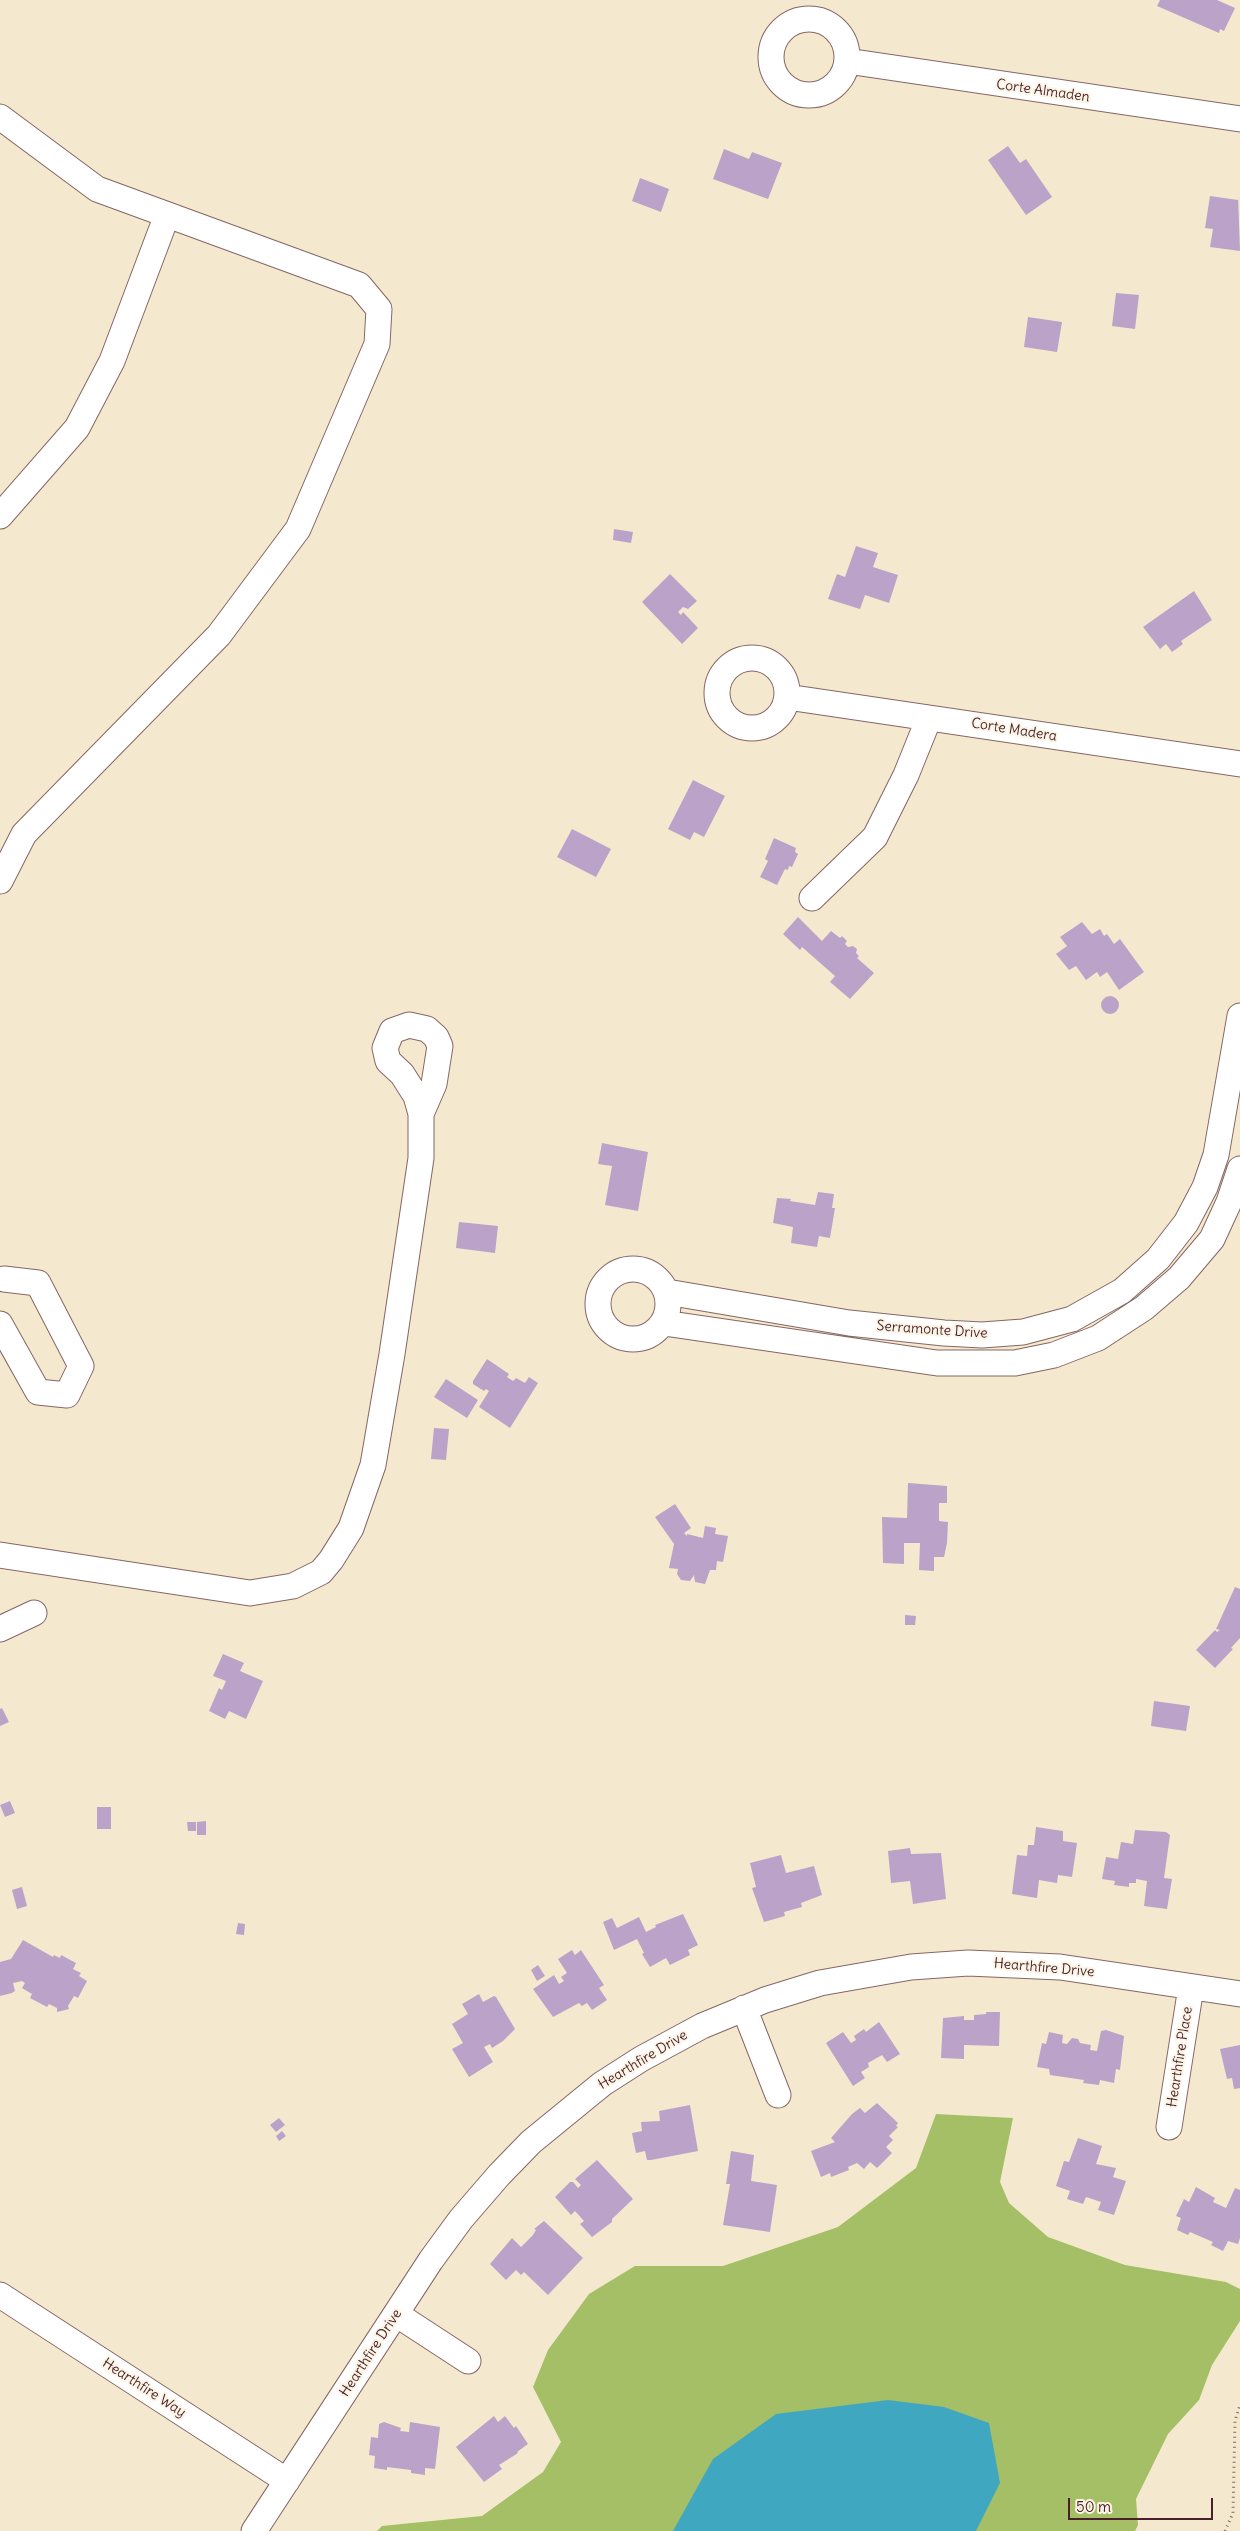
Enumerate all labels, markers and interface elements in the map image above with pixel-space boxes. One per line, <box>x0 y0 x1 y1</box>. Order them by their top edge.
street label: Corte Almaden <box>995 76 1091 106</box>
street label: Corte Madera <box>970 715 1058 745</box>
street label: Serramonte Drive <box>876 1318 988 1342</box>
street label: Hearthfire Drive <box>993 1955 1095 1981</box>
street label: Hearthfire Place <box>1164 2005 1196 2109</box>
street label: Hearthfire Drive <box>595 2027 691 2093</box>
street label: Hearthfire Drive <box>336 2306 406 2400</box>
street label: Hearthfire Way <box>99 2355 189 2421</box>
scale bar <box>1070 2488 1215 2520</box>
text: 50 m <box>1076 2497 1111 2516</box>

